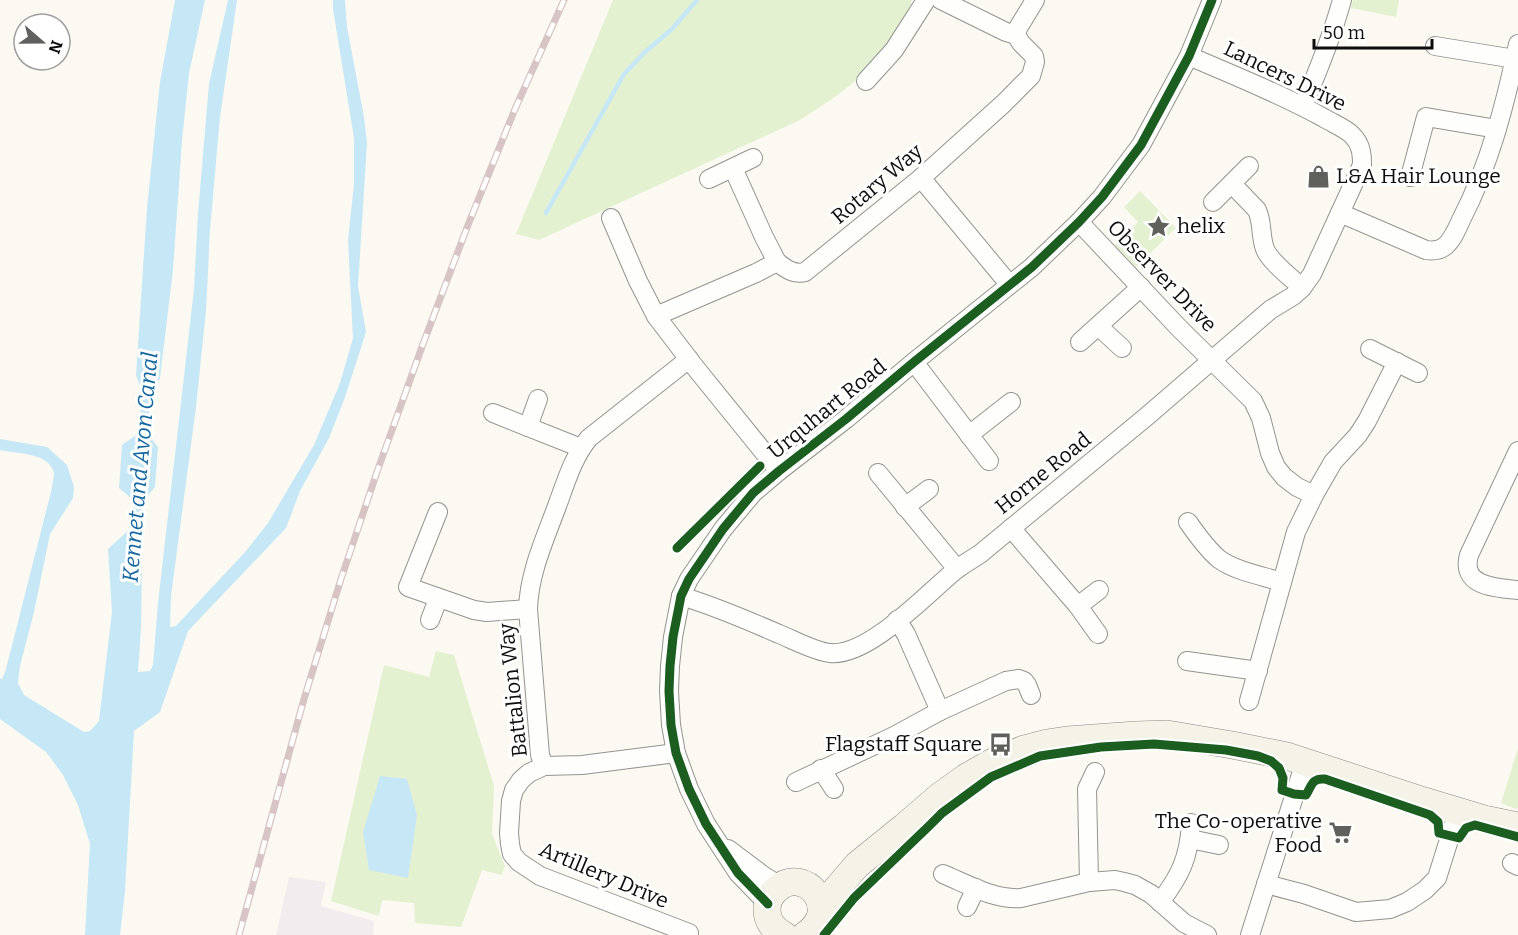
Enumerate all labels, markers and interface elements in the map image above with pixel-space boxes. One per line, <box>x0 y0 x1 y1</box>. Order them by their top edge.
north arrow <box>12 12 72 72</box>
scale bar <box>1314 12 1432 50</box>
text: 50 m <box>1323 22 1365 44</box>
street label: Lancers Drive <box>1220 35 1350 117</box>
text: N <box>45 38 67 56</box>
street label: Rotary Way <box>826 138 929 230</box>
shop icon: L&A Hair Lounge <box>1305 163 1331 189</box>
place label: L&A Hair Lounge <box>1336 163 1501 189</box>
place icon: helix <box>1146 213 1172 239</box>
place label: helix <box>1177 213 1225 239</box>
street label: Observer Drive <box>1102 214 1222 338</box>
water label: Kennet and Avon Canal <box>116 351 164 583</box>
street label: Urquhart Road <box>763 353 891 465</box>
street label: Horne Road <box>990 426 1096 520</box>
street label: Battalion Way <box>493 621 533 758</box>
place label: Flagstaff Square <box>825 731 982 757</box>
bus stop icon: Flagstaff Square <box>987 731 1013 757</box>
place label: The Co-operative Food <box>1155 808 1322 858</box>
supermarket icon: The Co-operative Food <box>1327 820 1353 846</box>
street label: Artillery Drive <box>535 836 673 914</box>

